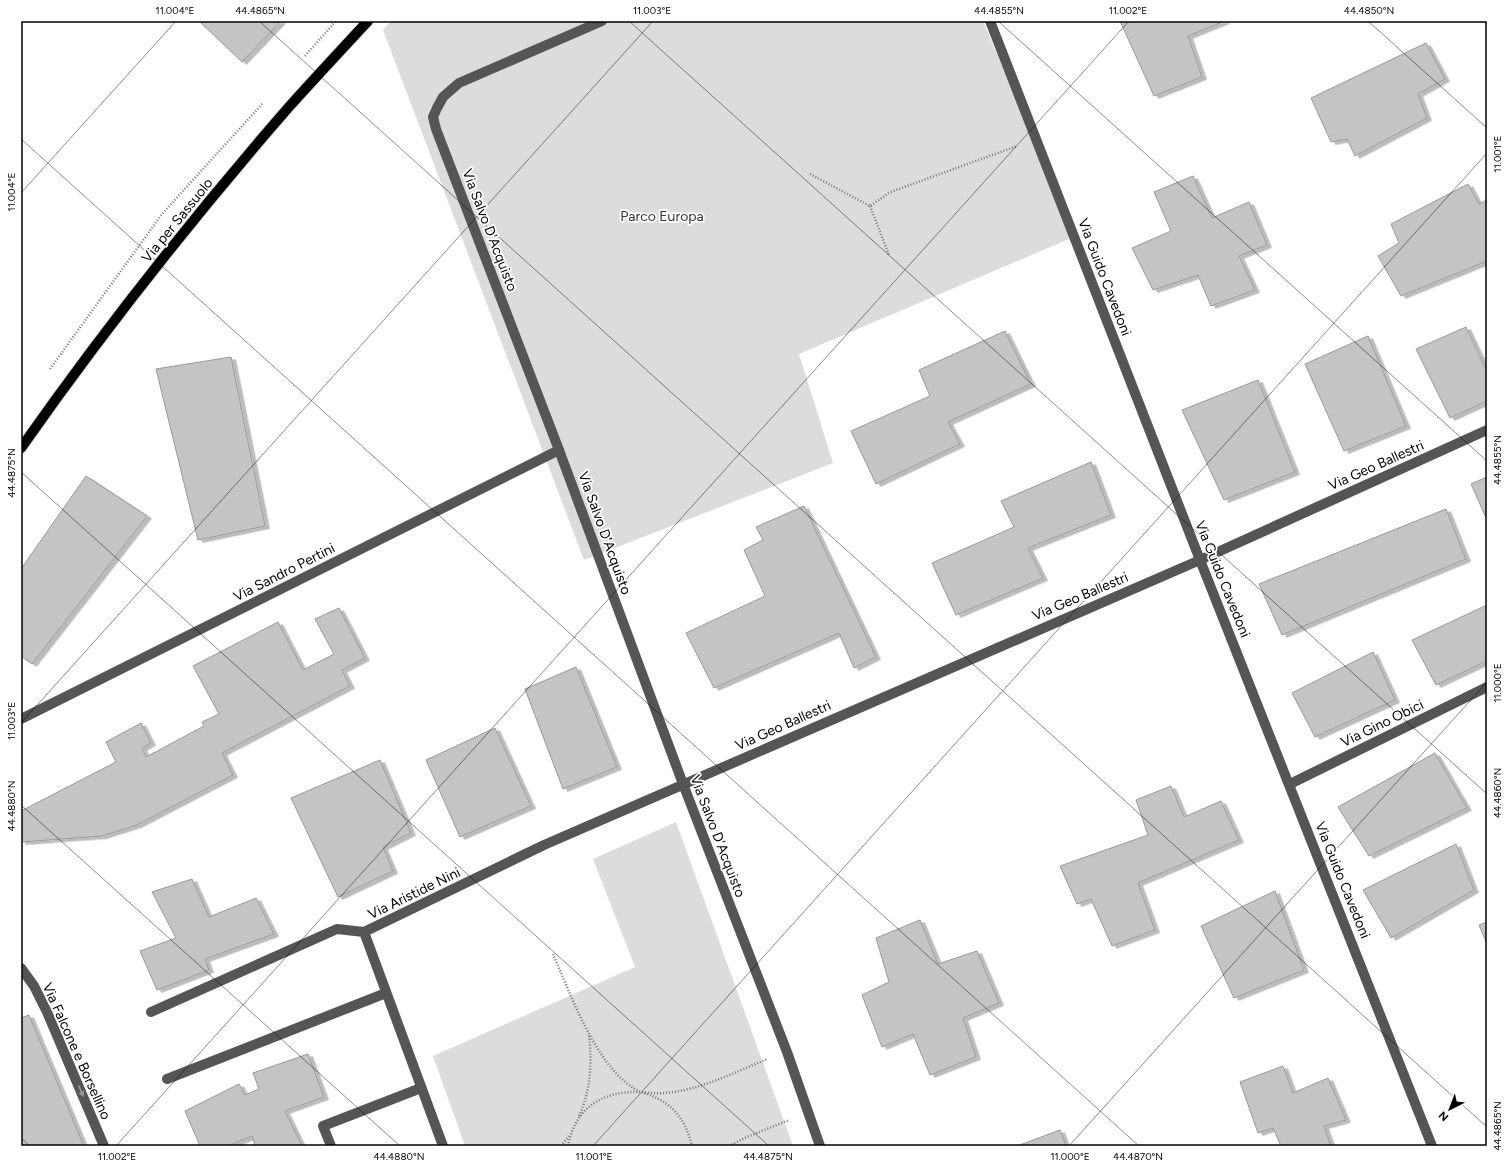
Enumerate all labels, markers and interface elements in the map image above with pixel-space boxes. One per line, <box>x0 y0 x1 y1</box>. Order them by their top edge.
text: 11.004°E <box>156 4 195 17</box>
text: 44.4865°N <box>235 4 285 17</box>
text: 11.003°E <box>633 4 671 17</box>
text: 44.4855°N <box>974 4 1024 17</box>
text: 11.002°E <box>1109 4 1147 17</box>
text: 44.4850°N <box>1344 4 1394 17</box>
text: 11.001°E <box>1491 135 1504 172</box>
street label: Via Salvo D'Acquisto <box>458 167 521 294</box>
text: 11.004°E <box>5 172 18 211</box>
street label: Via per Sassuolo <box>138 175 217 266</box>
park label: Parco Europa <box>620 208 704 225</box>
street label: Via Guido Cavedoni <box>1074 216 1135 338</box>
text: 44.4855°N <box>1491 435 1504 485</box>
street label: Via Geo Ballestri <box>1326 437 1427 494</box>
text: 44.4875°N <box>5 448 18 498</box>
street label: Via Salvo D'Acquisto <box>574 469 635 597</box>
street label: Via Guido Cavedoni <box>1191 518 1254 640</box>
street label: Via Sandro Pertini <box>231 540 338 605</box>
street label: Via Geo Ballestri <box>1030 569 1131 624</box>
text: 11.000°E <box>1491 663 1504 703</box>
street label: Via Gino Obici <box>1338 696 1426 751</box>
street label: Via Geo Ballestri <box>733 697 834 754</box>
text: 11.003°E <box>5 702 18 740</box>
text: 44.4860°N <box>1491 768 1504 818</box>
street label: Via Salvo D'Acquisto <box>686 773 749 900</box>
text: 44.4880°N <box>5 781 18 831</box>
street label: Via Guido Cavedoni <box>1311 819 1374 941</box>
street label: Via Aristide Nini <box>365 864 463 923</box>
street label: Via Falcone e Borsellino <box>39 980 114 1122</box>
one-way arrow <box>78 1086 84 1098</box>
north arrow <box>1430 1089 1470 1129</box>
text: 44.4865°N <box>1491 1101 1504 1151</box>
text: N <box>1436 1108 1451 1124</box>
text: 11.002°E <box>98 1150 136 1163</box>
text: 44.4880°N <box>374 1150 424 1163</box>
text: 11.001°E <box>576 1150 613 1163</box>
text: 44.4875°N <box>743 1150 793 1163</box>
text: 11.000°E <box>1050 1150 1090 1163</box>
text: 44.4870°N <box>1113 1150 1163 1163</box>

